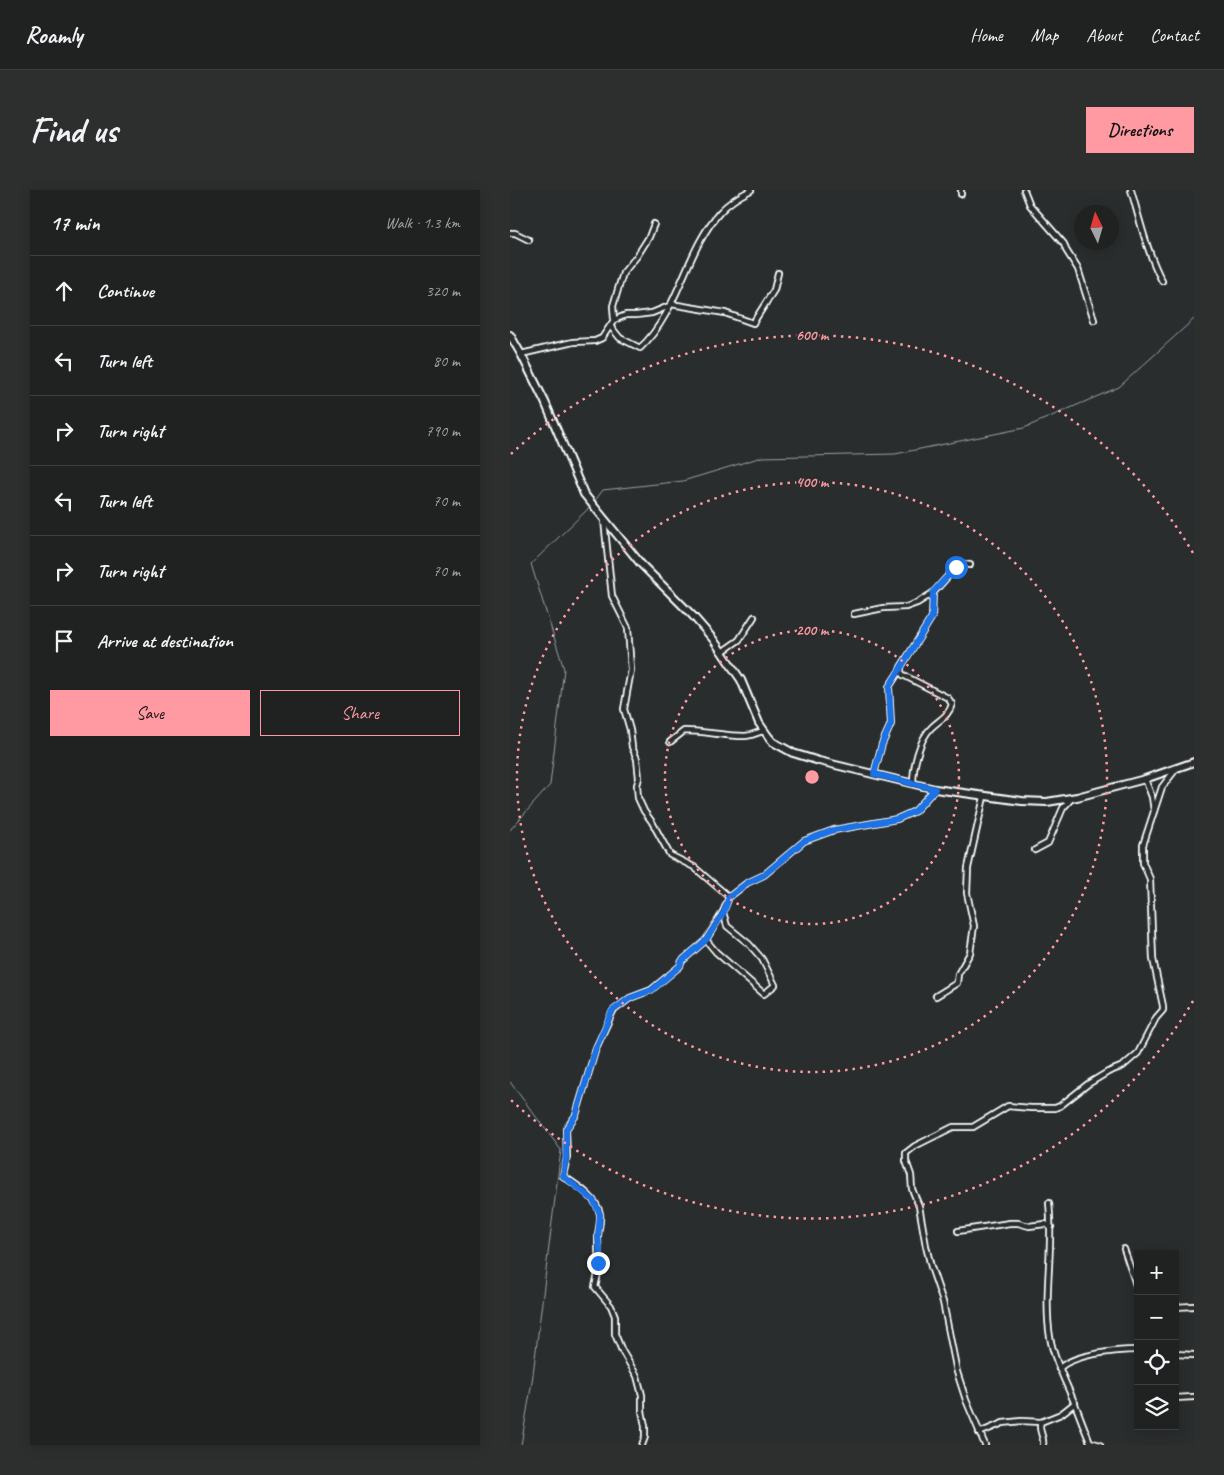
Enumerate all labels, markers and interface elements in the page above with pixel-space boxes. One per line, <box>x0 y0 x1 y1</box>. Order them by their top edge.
text: Roamly <box>25 20 82 50</box>
text: Home <box>970 24 1003 46</box>
text: Map <box>1031 24 1058 46</box>
text: About <box>1086 24 1122 46</box>
text: Contact <box>1150 24 1199 46</box>
button: Directions <box>1086 107 1194 153</box>
text: Find us <box>30 108 117 153</box>
north arrow <box>1074 205 1119 250</box>
text: 17 min <box>50 210 100 236</box>
text: Walk · 1.3 km <box>385 213 460 233</box>
icon: ahead <box>50 277 78 305</box>
text: Continue <box>97 279 154 303</box>
text: 320 m <box>426 281 460 301</box>
text: 600 m <box>796 326 830 345</box>
icon: left <box>50 347 78 375</box>
text: Turn left <box>97 349 152 373</box>
text: 80 m <box>433 351 460 371</box>
icon: right <box>50 417 78 445</box>
text: Turn right <box>97 419 164 443</box>
text: 790 m <box>426 421 460 441</box>
text: 400 m <box>796 473 830 492</box>
icon: left <box>50 487 78 515</box>
text: Turn left <box>97 489 152 513</box>
text: 70 m <box>433 491 460 511</box>
route start <box>945 556 968 579</box>
icon: right <box>50 557 78 585</box>
text: Turn right <box>97 559 164 583</box>
text: 70 m <box>433 561 460 581</box>
text: 200 m <box>796 621 830 640</box>
icon: arrive <box>50 627 78 655</box>
text: Arrive at destination <box>97 629 233 653</box>
button: Save <box>50 690 250 736</box>
button: Share <box>260 690 460 736</box>
centre of rings <box>803 768 821 786</box>
map controls <box>1134 1250 1179 1430</box>
button: + <box>1134 1250 1179 1295</box>
route end <box>587 1252 610 1275</box>
button: − <box>1134 1295 1179 1340</box>
button: locate <box>1134 1340 1179 1385</box>
button: layers <box>1134 1385 1179 1430</box>

